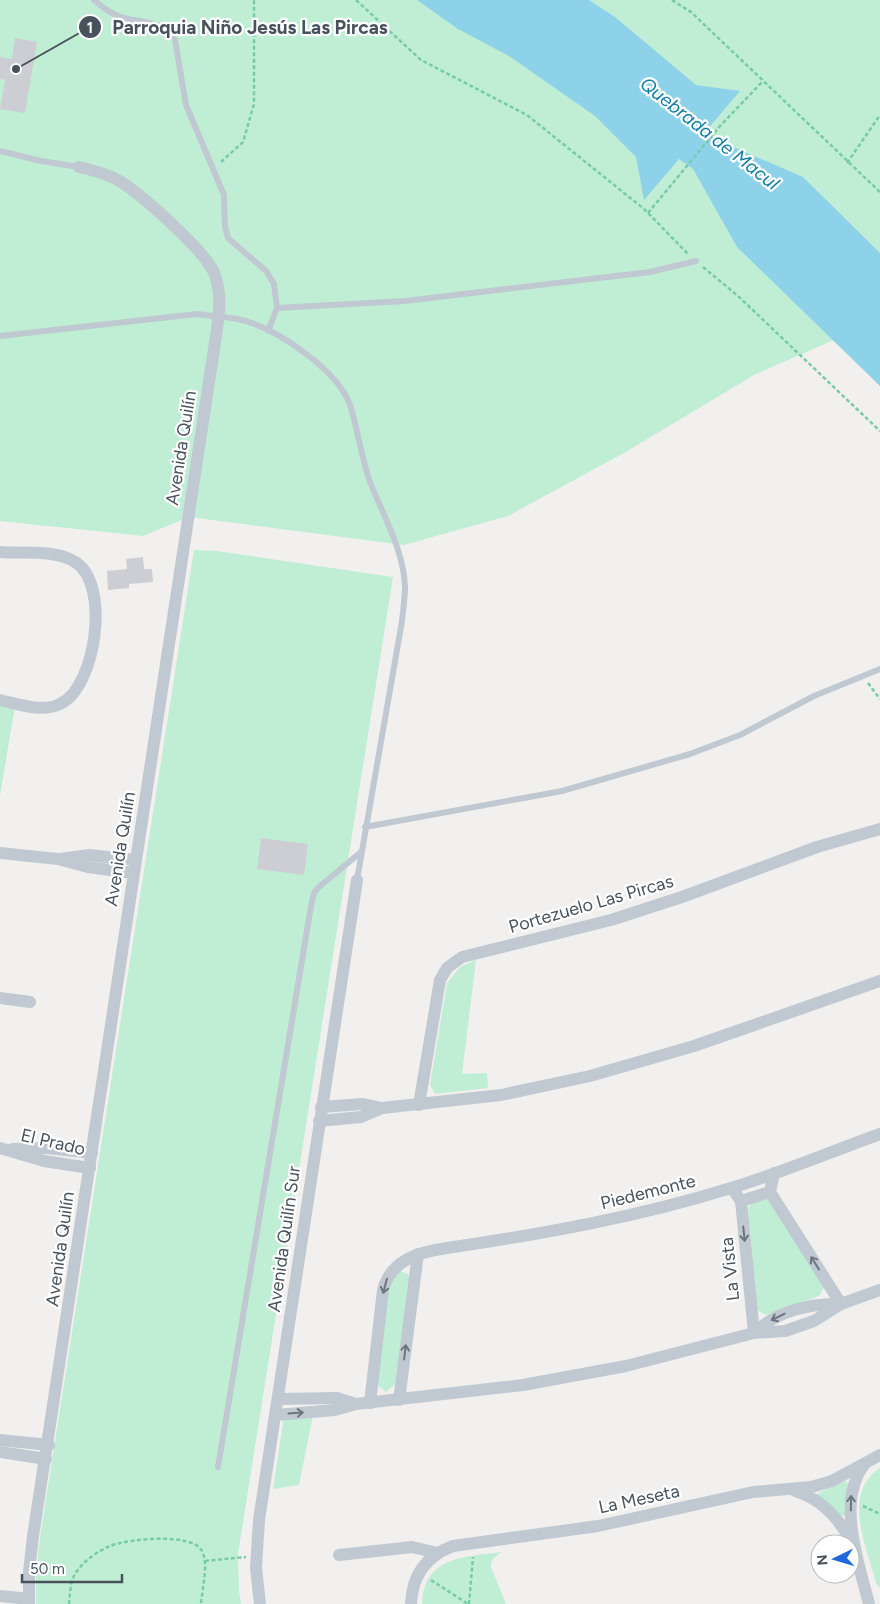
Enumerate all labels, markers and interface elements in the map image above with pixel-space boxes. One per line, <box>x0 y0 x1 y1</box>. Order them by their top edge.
callout: Parroquia Niño Jesús Las Pircas <box>78 10 398 44</box>
text: Parroquia Niño Jesús Las Pircas <box>112 16 388 39</box>
text: 1 <box>87 19 93 37</box>
water label: Quebrada de Macul <box>636 72 784 195</box>
street label: Avenida Quilín <box>161 389 201 507</box>
street label: Avenida Quilín <box>100 790 140 908</box>
street label: Portezuelo Las Pircas <box>506 870 676 938</box>
street label: El Prado <box>19 1124 87 1160</box>
street label: Avenida Quilín Sur <box>263 1164 305 1314</box>
street label: Piedemonte <box>598 1170 698 1214</box>
street label: Avenida Quilín <box>41 1190 79 1308</box>
one-way arrow <box>739 1226 749 1242</box>
street label: La Vista <box>716 1236 744 1302</box>
one-way arrow <box>810 1256 820 1270</box>
one-way arrow <box>379 1278 389 1294</box>
one-way arrow <box>771 1312 786 1322</box>
one-way arrow <box>400 1344 410 1360</box>
one-way arrow <box>288 1409 304 1418</box>
street label: La Meseta <box>597 1480 681 1518</box>
one-way arrow <box>846 1496 856 1512</box>
north arrow <box>810 1534 860 1584</box>
scale bar <box>22 1552 122 1584</box>
text: N <box>814 1554 831 1566</box>
text: 50 m <box>30 1560 65 1578</box>

